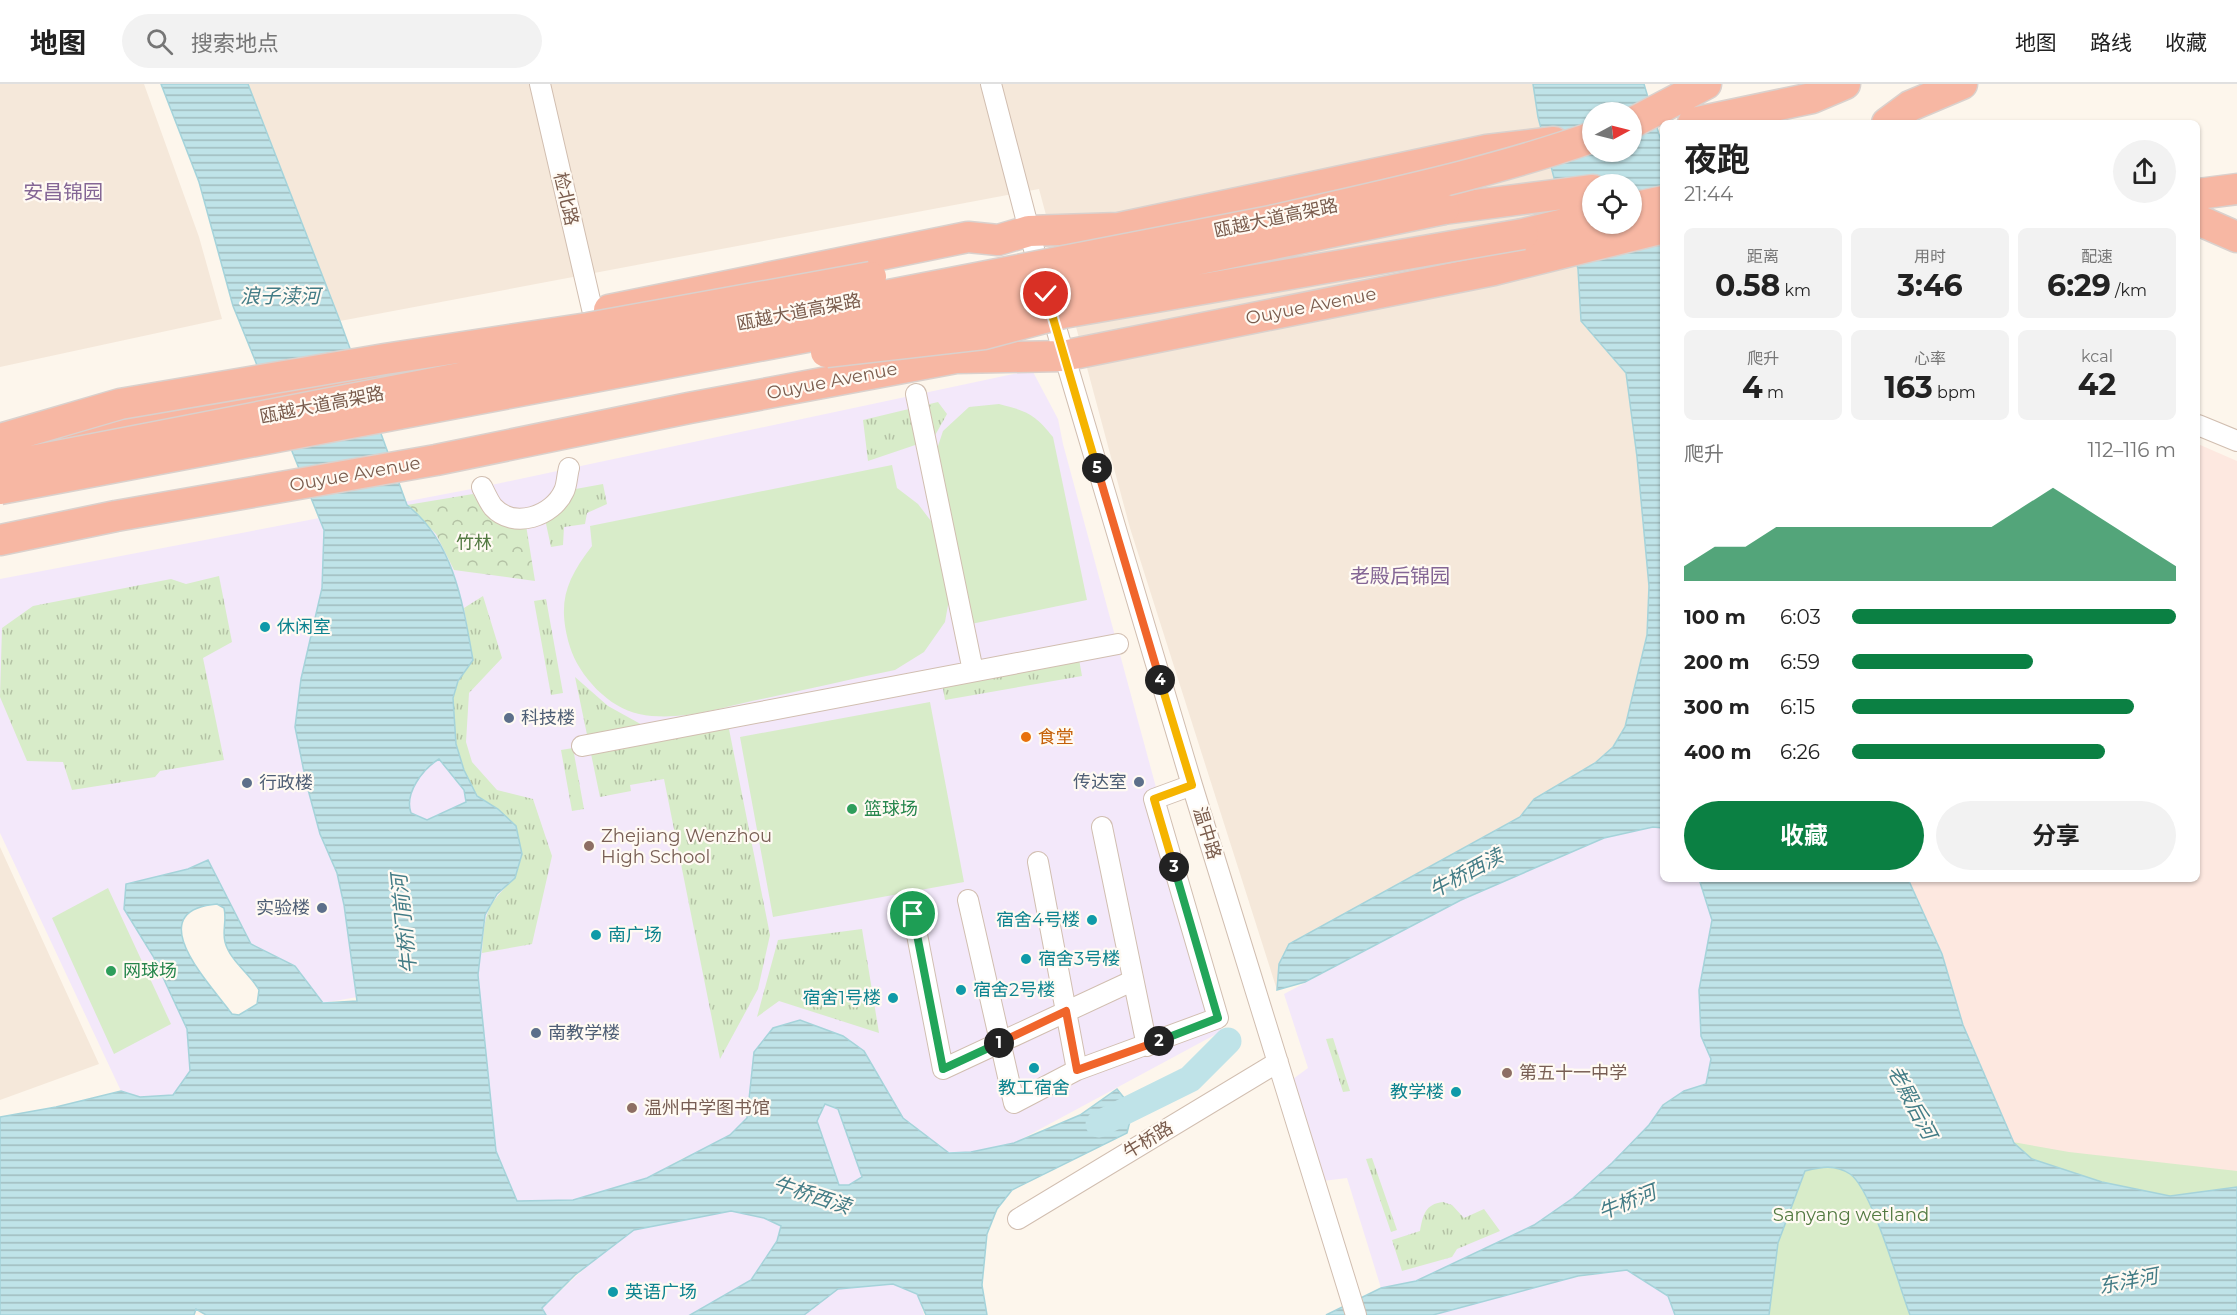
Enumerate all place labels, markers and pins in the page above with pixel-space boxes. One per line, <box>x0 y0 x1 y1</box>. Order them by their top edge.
pin <box>1020 268 1071 319</box>
pin: 5 <box>1082 453 1112 483</box>
place label: 休闲室 <box>277 616 331 638</box>
marker: 休闲室 <box>258 620 272 634</box>
pin: 4 <box>1145 665 1175 695</box>
place label: 科技楼 <box>521 707 575 729</box>
marker: 科技楼 <box>502 711 516 725</box>
place label: 食堂 <box>1038 726 1074 748</box>
marker: 食堂 <box>1019 730 1033 744</box>
place label: 传达室 <box>1073 771 1127 793</box>
place label: 行政楼 <box>259 772 313 794</box>
marker: 传达室 <box>1132 775 1146 789</box>
marker: 行政楼 <box>240 776 254 790</box>
place label: 篮球场 <box>864 798 918 820</box>
marker: 篮球场 <box>845 802 859 816</box>
place label: Zhejiang Wenzhou High School <box>601 825 772 868</box>
marker: Zhejiang Wenzhou High School <box>582 839 596 853</box>
pin: 3 <box>1159 852 1189 882</box>
pin <box>887 888 938 939</box>
place label: 实验楼 <box>256 897 310 919</box>
marker: 实验楼 <box>315 901 329 915</box>
place label: 宿舍4号楼 <box>996 909 1080 931</box>
marker: 宿舍4号楼 <box>1085 913 1099 927</box>
place label: 南广场 <box>608 924 662 946</box>
marker: 南广场 <box>589 928 603 942</box>
place label: 宿舍3号楼 <box>1038 948 1120 970</box>
marker: 宿舍3号楼 <box>1019 952 1033 966</box>
place label: 网球场 <box>123 960 177 982</box>
marker: 网球场 <box>104 964 118 978</box>
place label: 宿舍2号楼 <box>973 979 1055 1001</box>
marker: 宿舍2号楼 <box>954 983 968 997</box>
place label: 宿舍1号楼 <box>803 987 881 1009</box>
marker: 宿舍1号楼 <box>886 991 900 1005</box>
place label: 南教学楼 <box>548 1022 620 1044</box>
marker: 南教学楼 <box>529 1026 543 1040</box>
pin: 2 <box>1144 1026 1174 1056</box>
pin: 1 <box>984 1028 1014 1058</box>
marker: 教工宿舍 <box>1027 1061 1041 1075</box>
place label: 第五十一中学 <box>1519 1062 1627 1084</box>
marker: 第五十一中学 <box>1500 1066 1514 1080</box>
place label: 教工宿舍 <box>998 1077 1070 1099</box>
place label: 教学楼 <box>1390 1081 1444 1103</box>
marker: 教学楼 <box>1449 1085 1463 1099</box>
place label: 温州中学图书馆 <box>644 1097 770 1119</box>
marker: 温州中学图书馆 <box>625 1101 639 1115</box>
place label: 英语广场 <box>625 1281 697 1303</box>
marker: 英语广场 <box>606 1285 620 1299</box>

